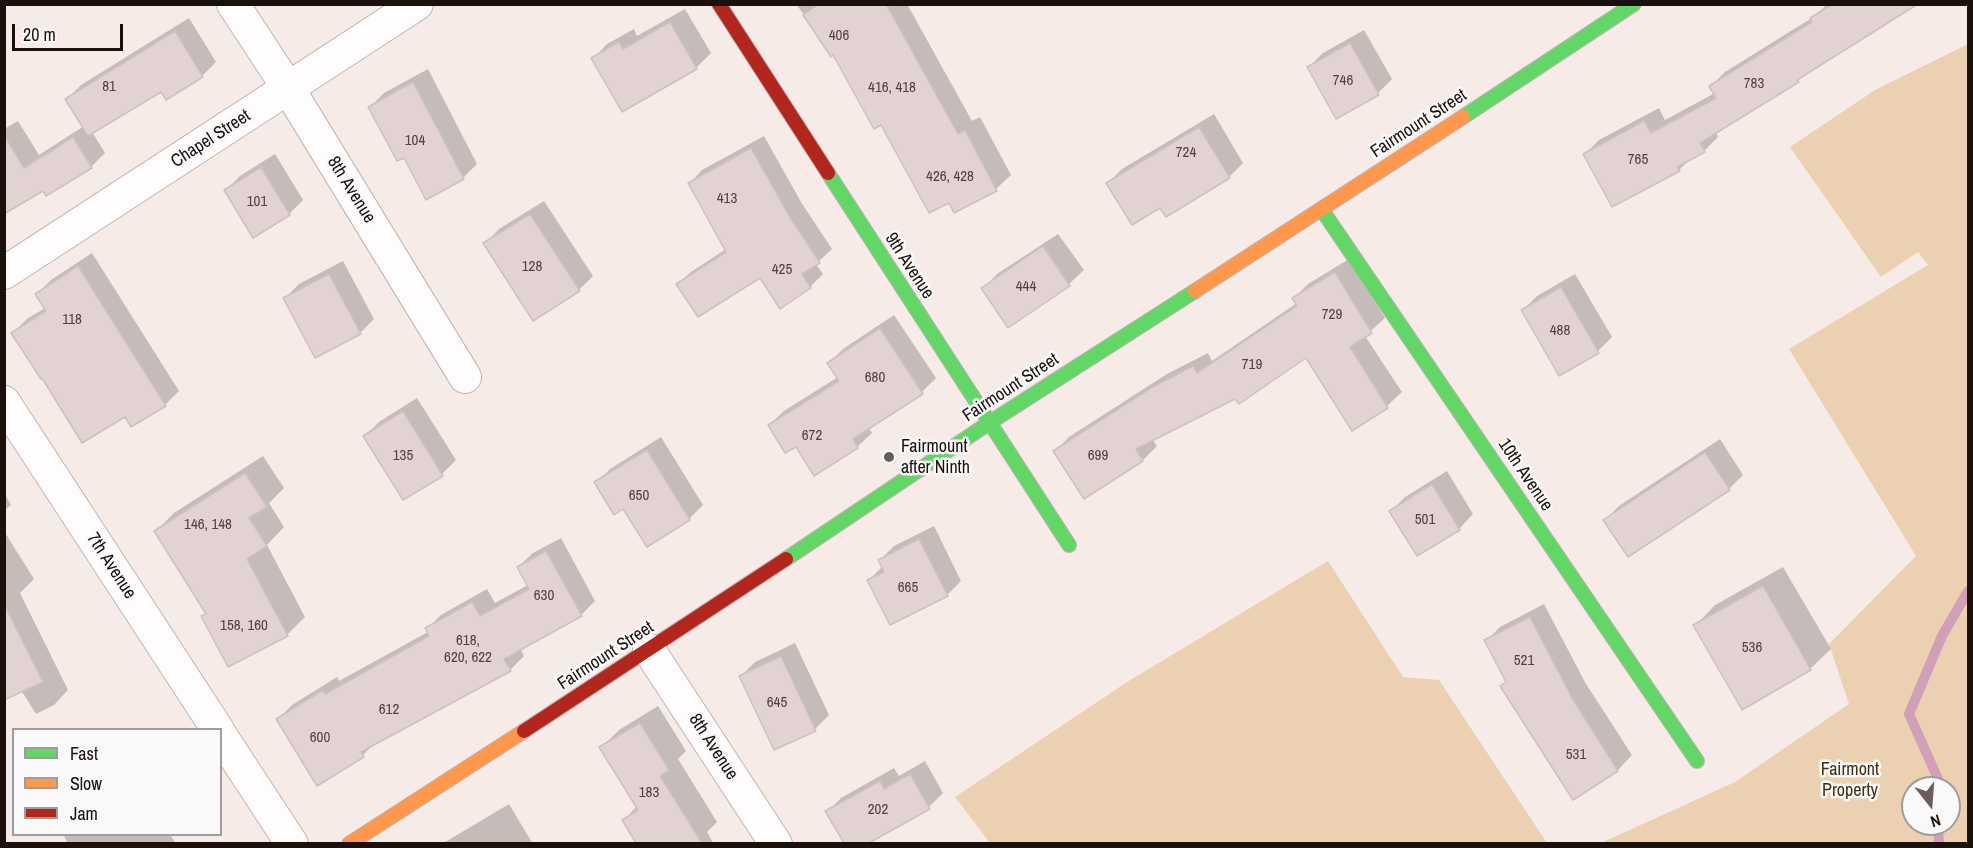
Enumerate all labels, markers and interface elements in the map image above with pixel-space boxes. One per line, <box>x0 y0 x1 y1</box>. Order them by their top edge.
scale bar <box>15 12 126 50</box>
text: 20 m <box>23 22 56 47</box>
house number: 406 <box>829 27 849 45</box>
house number: 746 <box>1333 72 1353 90</box>
house number: 783 <box>1744 75 1764 93</box>
house number: 81 <box>102 78 116 96</box>
house number: 416, 418 <box>868 79 916 97</box>
street label: Fairmount Street <box>1367 85 1471 163</box>
street label: Chapel Street <box>167 105 255 173</box>
house number: 104 <box>405 132 425 150</box>
house number: 724 <box>1176 144 1196 162</box>
house number: 765 <box>1628 151 1648 169</box>
street label: 8th Avenue <box>322 153 380 227</box>
house number: 426, 428 <box>926 168 974 186</box>
house number: 413 <box>717 190 737 208</box>
house number: 101 <box>247 193 267 211</box>
street label: 9th Avenue <box>880 229 938 303</box>
house number: 128 <box>522 258 542 276</box>
house number: 425 <box>772 261 792 279</box>
house number: 444 <box>1016 278 1036 296</box>
house number: 729 <box>1322 306 1342 324</box>
house number: 118 <box>62 311 82 329</box>
house number: 488 <box>1550 322 1570 340</box>
street label: Fairmount Street <box>959 349 1063 427</box>
house number: 719 <box>1242 356 1262 374</box>
house number: 680 <box>865 369 885 387</box>
house number: 672 <box>802 427 822 445</box>
street label: 10th Avenue <box>1493 435 1557 515</box>
place label: Fairmount after Ninth <box>901 436 970 478</box>
house number: 135 <box>393 447 413 465</box>
house number: 699 <box>1088 447 1108 465</box>
marker: Fairmount after Ninth <box>882 450 896 464</box>
house number: 650 <box>629 487 649 505</box>
house number: 501 <box>1415 511 1435 529</box>
house number: 146, 148 <box>184 516 232 534</box>
street label: 7th Avenue <box>82 529 140 603</box>
house number: 665 <box>898 579 918 597</box>
house number: 630 <box>534 587 554 605</box>
house number: 158, 160 <box>220 617 268 635</box>
street label: Fairmount Street <box>554 617 658 695</box>
house number: 618, 620, 622 <box>444 632 492 667</box>
house number: 536 <box>1742 639 1762 657</box>
house number: 521 <box>1514 652 1534 670</box>
house number: 645 <box>767 694 787 712</box>
house number: 612 <box>379 701 399 719</box>
street label: 8th Avenue <box>684 710 742 784</box>
legend <box>12 728 222 836</box>
house number: 600 <box>310 729 330 747</box>
text: Fast <box>70 741 98 766</box>
house number: 531 <box>1566 746 1586 764</box>
park label: Fairmont Property <box>1821 759 1879 802</box>
text: Slow <box>70 771 102 796</box>
north arrow <box>1901 776 1961 836</box>
house number: 183 <box>639 784 659 802</box>
text: Jam <box>70 801 98 826</box>
house number: 202 <box>868 801 888 819</box>
text: N <box>1928 809 1943 833</box>

